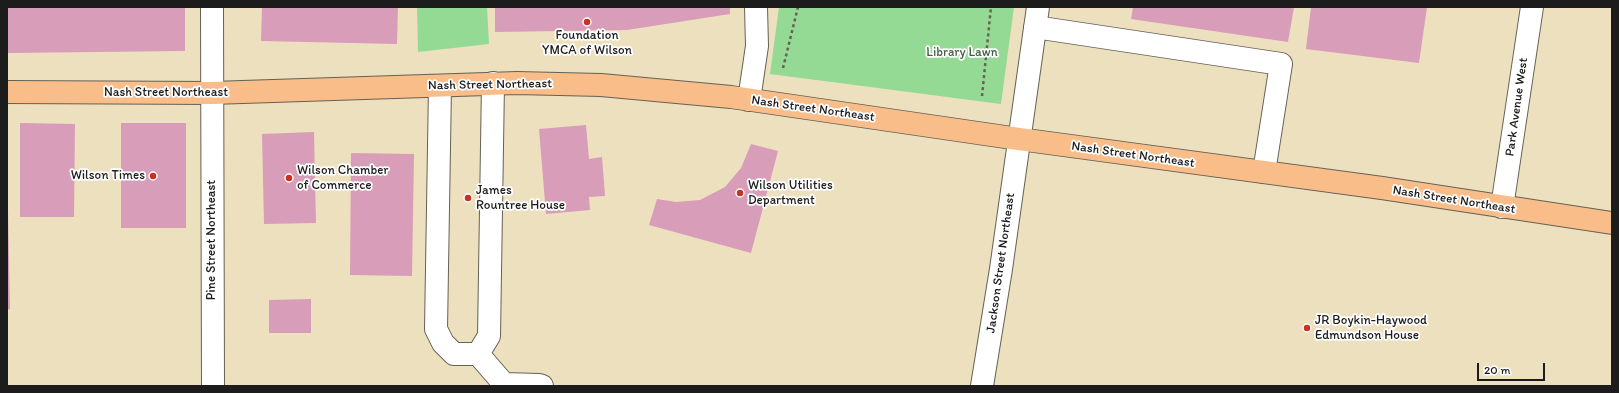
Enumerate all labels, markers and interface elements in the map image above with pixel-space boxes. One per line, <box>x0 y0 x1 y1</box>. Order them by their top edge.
marker: Foundation YMCA of Wilson <box>582 17 592 27</box>
place label: Foundation YMCA of Wilson <box>542 28 632 59</box>
park label: Library Lawn <box>926 45 998 61</box>
street label: Park Avenue West <box>1502 57 1532 157</box>
street label: Nash Street Northeast <box>428 76 552 94</box>
street label: Nash Street Northeast <box>104 85 228 101</box>
street label: Nash Street Northeast <box>750 93 876 125</box>
street label: Nash Street Northeast <box>1070 139 1196 171</box>
place label: Wilson Chamber of Commerce <box>297 163 389 194</box>
place label: Wilson Times <box>71 168 145 184</box>
marker: Wilson Times <box>148 171 158 181</box>
marker: Wilson Chamber of Commerce <box>284 173 294 183</box>
place label: Wilson Utilities Department <box>748 178 833 209</box>
street label: Pine Street Northeast <box>204 180 220 300</box>
place label: James Rountree House <box>476 183 565 214</box>
street label: Nash Street Northeast <box>1391 183 1517 217</box>
marker: Wilson Utilities Department <box>735 188 745 198</box>
street label: Jackson Street Northeast <box>983 192 1019 334</box>
marker: James Rountree House <box>463 193 473 203</box>
place label: JR Boykin-Haywood Edmundson House <box>1315 313 1427 344</box>
marker: JR Boykin-Haywood Edmundson House <box>1302 323 1312 333</box>
scale bar <box>1479 355 1547 381</box>
text: 20 m <box>1484 363 1511 377</box>

